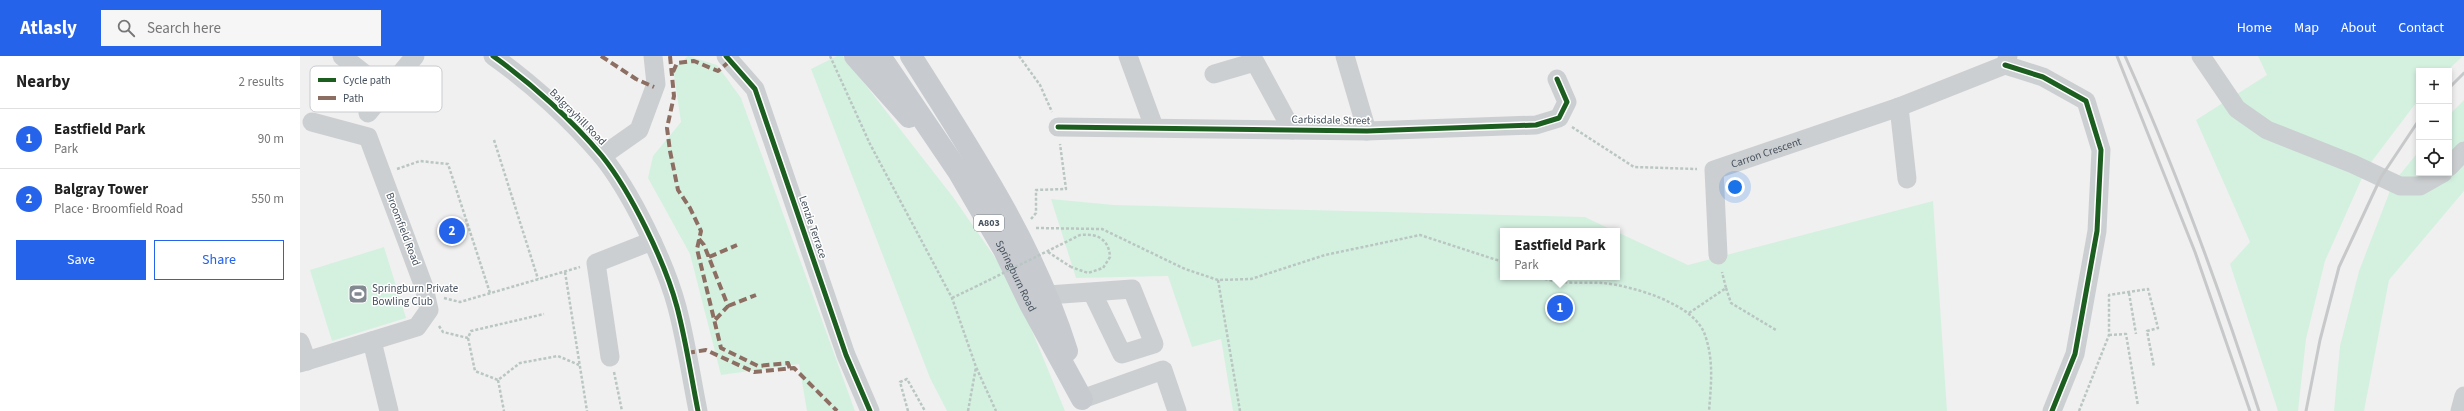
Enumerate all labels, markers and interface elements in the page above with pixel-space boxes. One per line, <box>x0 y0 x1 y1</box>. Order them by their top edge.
search box <box>101 10 381 46</box>
text: Atlasly <box>20 15 77 42</box>
icon: search <box>115 17 137 39</box>
text: Search here <box>147 18 221 39</box>
text: Home <box>2237 18 2272 38</box>
text: Map <box>2294 18 2319 38</box>
text: About <box>2341 18 2376 38</box>
text: Contact <box>2398 18 2444 38</box>
legend <box>310 66 442 112</box>
map controls <box>2416 68 2452 176</box>
button: + <box>2416 68 2452 104</box>
text: Nearby <box>16 70 70 94</box>
text: 2 results <box>239 73 284 91</box>
text: Cycle path <box>343 73 391 88</box>
street label: Balgrayhill Road <box>546 85 610 149</box>
text: Path <box>343 91 364 106</box>
button: − <box>2416 104 2452 140</box>
street label: Carbisdale Street <box>1292 112 1371 128</box>
text: Eastfield Park <box>54 119 145 140</box>
text: 1 <box>26 130 32 148</box>
text: 90 m <box>258 130 284 148</box>
street label: Carron Crescent <box>1729 133 1804 171</box>
text: Park <box>54 140 78 158</box>
button: locate <box>2416 140 2452 176</box>
your location <box>1725 177 1745 197</box>
text: Balgray Tower <box>54 179 148 200</box>
text: 2 <box>26 190 32 208</box>
text: 550 m <box>251 190 284 208</box>
street label: Broomfield Road <box>382 190 424 268</box>
street label: Lenzie Terrace <box>795 194 831 261</box>
text: Place · Broomfield Road <box>54 200 183 218</box>
road number: A803 <box>974 215 1004 231</box>
pin: 2 <box>439 216 465 246</box>
popup <box>1500 228 1620 280</box>
text: Eastfield Park <box>1514 235 1606 256</box>
street label: Springburn Road <box>992 237 1040 314</box>
button: Save <box>16 240 146 280</box>
button: Share <box>154 240 284 280</box>
text: Park <box>1514 256 1539 274</box>
place label: Springburn Private Bowling Club <box>372 281 459 309</box>
sports icon: Springburn Private Bowling Club <box>347 283 369 305</box>
pin: 1 <box>1547 293 1573 323</box>

